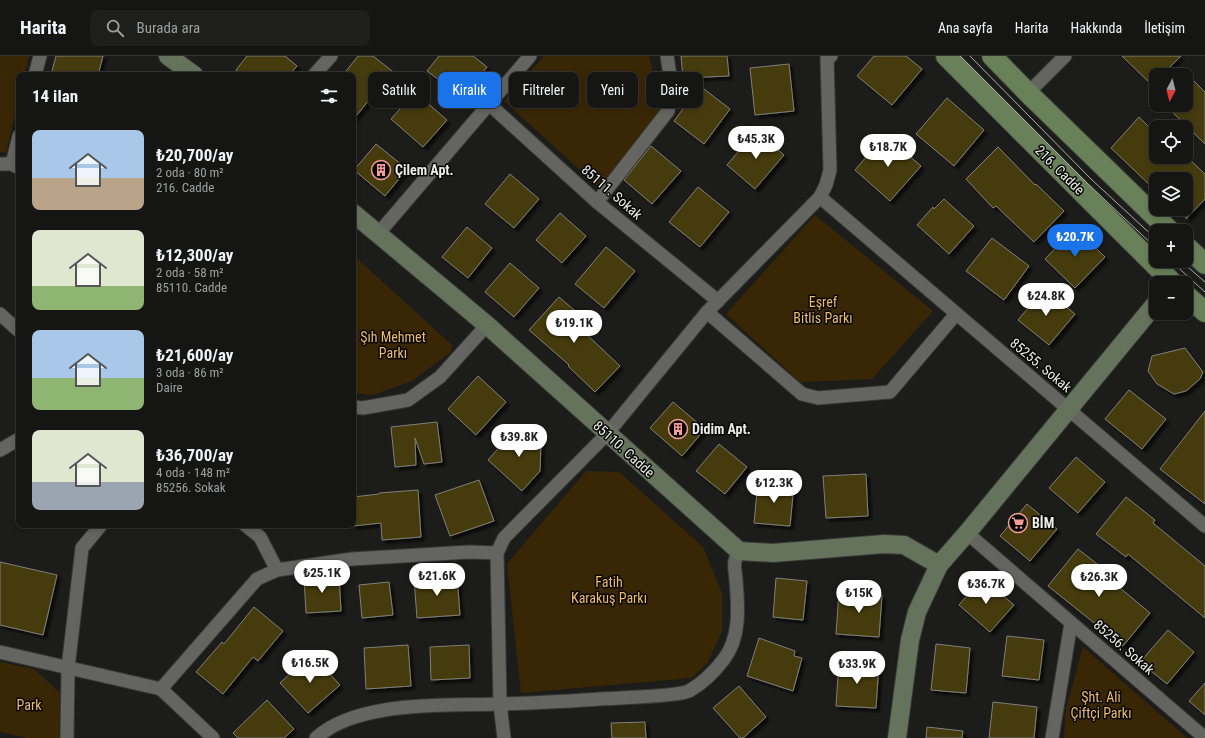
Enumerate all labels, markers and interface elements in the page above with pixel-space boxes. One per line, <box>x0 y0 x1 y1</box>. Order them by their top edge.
search box <box>90 10 370 46</box>
text: Harita <box>20 16 66 39</box>
icon: search <box>104 17 126 39</box>
text: Burada ara <box>136 19 200 37</box>
text: Ana sayfa <box>938 20 993 36</box>
text: Harita <box>1015 20 1048 36</box>
text: Hakkında <box>1070 20 1122 36</box>
text: İletişim <box>1144 20 1185 36</box>
north arrow <box>1149 68 1193 112</box>
map controls <box>1149 68 1193 320</box>
chip: Satılık <box>368 72 430 108</box>
chip: Kiralık <box>438 72 501 108</box>
chip: Filtreler <box>509 72 579 108</box>
chip: Yeni <box>587 72 638 108</box>
chip: Daire <box>646 72 703 108</box>
icon: filters <box>318 85 340 107</box>
text: 14 ilan <box>32 86 78 106</box>
button: locate <box>1149 120 1193 164</box>
pin: ₺45.3K <box>723 126 789 160</box>
text: ₺45.3K <box>737 131 775 146</box>
pin: ₺18.7K <box>855 134 921 168</box>
text: ₺18.7K <box>869 139 907 154</box>
street label: 216. Cadde <box>1032 142 1088 198</box>
text: ₺20,700/ay <box>156 145 233 165</box>
icon: home <box>64 146 112 194</box>
building icon: Çilem Apt. <box>370 159 392 181</box>
street label: 85111. Sokak <box>578 161 646 223</box>
place label: Çilem Apt. <box>395 162 454 178</box>
text: 2 oda · 80 m² <box>156 165 224 180</box>
button: layers <box>1149 172 1193 216</box>
text: 216. Cadde <box>156 180 214 195</box>
pin: ₺20.7K <box>1042 224 1108 258</box>
button: + <box>1149 224 1193 268</box>
text: ₺20.7K <box>1056 229 1094 244</box>
text: ₺12,300/ay <box>156 245 233 265</box>
icon: home <box>64 246 112 294</box>
text: 2 oda · 58 m² <box>156 265 224 280</box>
button: − <box>1149 276 1193 320</box>
text: 85110. Cadde <box>156 280 227 295</box>
pin: ₺24.8K <box>1013 283 1079 317</box>
text: ₺24.8K <box>1027 288 1065 303</box>
park label: Eşref Bitlis Parkı <box>793 294 853 326</box>
pin: ₺19.1K <box>541 310 607 344</box>
text: ₺19.1K <box>555 315 593 330</box>
park label: Şıh Mehmet Parkı <box>360 329 426 361</box>
street label: 85255. Sokak <box>1007 335 1075 396</box>
text: ₺21,600/ay <box>156 345 233 365</box>
icon: home <box>64 346 112 394</box>
text: 3 oda · 86 m² <box>156 365 224 380</box>
text: Daire <box>156 380 183 395</box>
street label: 85110. Cadde <box>590 417 658 481</box>
building icon: Didim Apt. <box>667 418 689 440</box>
place label: Didim Apt. <box>692 421 751 437</box>
pin: ₺39.8K <box>486 424 552 458</box>
text: ₺39.8K <box>500 429 538 444</box>
text: ₺36,700/ay <box>156 445 233 465</box>
icon: home <box>64 446 112 494</box>
text: 4 oda · 148 m² <box>156 465 230 480</box>
pin: ₺12.3K <box>741 470 807 504</box>
text: ₺12.3K <box>755 475 793 490</box>
text: 85256. Sokak <box>156 480 226 495</box>
supermarket icon: BİM <box>1007 512 1029 534</box>
place label: BİM <box>1032 515 1054 531</box>
pin: ₺25.1K <box>289 560 355 594</box>
pin: ₺21.6K <box>404 563 470 597</box>
pin: ₺26.3K <box>1066 564 1132 598</box>
text: ₺25.1K <box>303 565 341 580</box>
text: ₺21.6K <box>418 568 456 583</box>
text: ₺26.3K <box>1080 569 1118 584</box>
pin: ₺36.7K <box>953 571 1019 605</box>
park label: Fatih Karakuş Parkı <box>571 574 647 606</box>
text: ₺36.7K <box>967 576 1005 591</box>
pin: ₺15K <box>835 580 883 614</box>
text: ₺15K <box>845 585 873 600</box>
street label: 85256. Sokak <box>1090 616 1158 678</box>
pin: ₺16.5K <box>277 650 343 684</box>
pin: ₺33.9K <box>824 651 890 685</box>
text: ₺16.5K <box>291 655 329 670</box>
text: ₺33.9K <box>838 656 876 671</box>
park label: Şht. Ali Çiftçi Parkı <box>1071 689 1131 721</box>
park label: Park <box>17 697 42 713</box>

